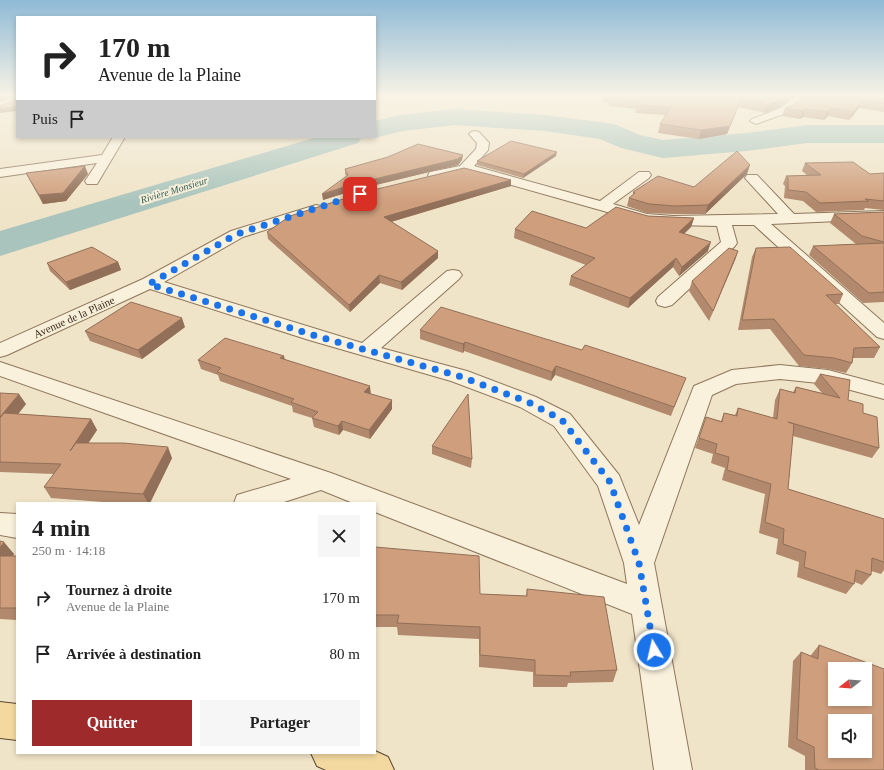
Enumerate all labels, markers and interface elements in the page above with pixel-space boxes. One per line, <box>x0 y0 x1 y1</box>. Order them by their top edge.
icon: right <box>32 32 84 84</box>
text: 170 m <box>98 32 170 63</box>
text: Avenue de la Plaine <box>98 65 241 85</box>
icon: arrive <box>66 108 88 130</box>
text: Puis <box>32 111 58 127</box>
water label: Rivière Monsieur <box>138 175 209 206</box>
pin <box>343 177 377 211</box>
icon: arrive <box>349 183 371 205</box>
street label: Avenue de la Plaine <box>32 294 116 340</box>
text: 4 min <box>32 515 90 541</box>
button: close <box>318 515 360 557</box>
text: 250 m · 14:18 <box>32 543 105 558</box>
text: Tournez à droite <box>66 582 172 598</box>
icon: right <box>32 587 54 609</box>
text: 170 m <box>322 590 360 606</box>
text: Avenue de la Plaine <box>66 599 169 614</box>
position arrow <box>633 629 675 671</box>
icon: arrive <box>32 643 54 665</box>
text: Arrivée à destination <box>66 646 201 662</box>
text: 80 m <box>330 646 360 662</box>
north arrow <box>828 662 872 706</box>
map controls <box>828 662 872 758</box>
button: Quitter <box>32 700 192 746</box>
button: Partager <box>200 700 360 746</box>
button: sound <box>828 714 872 758</box>

